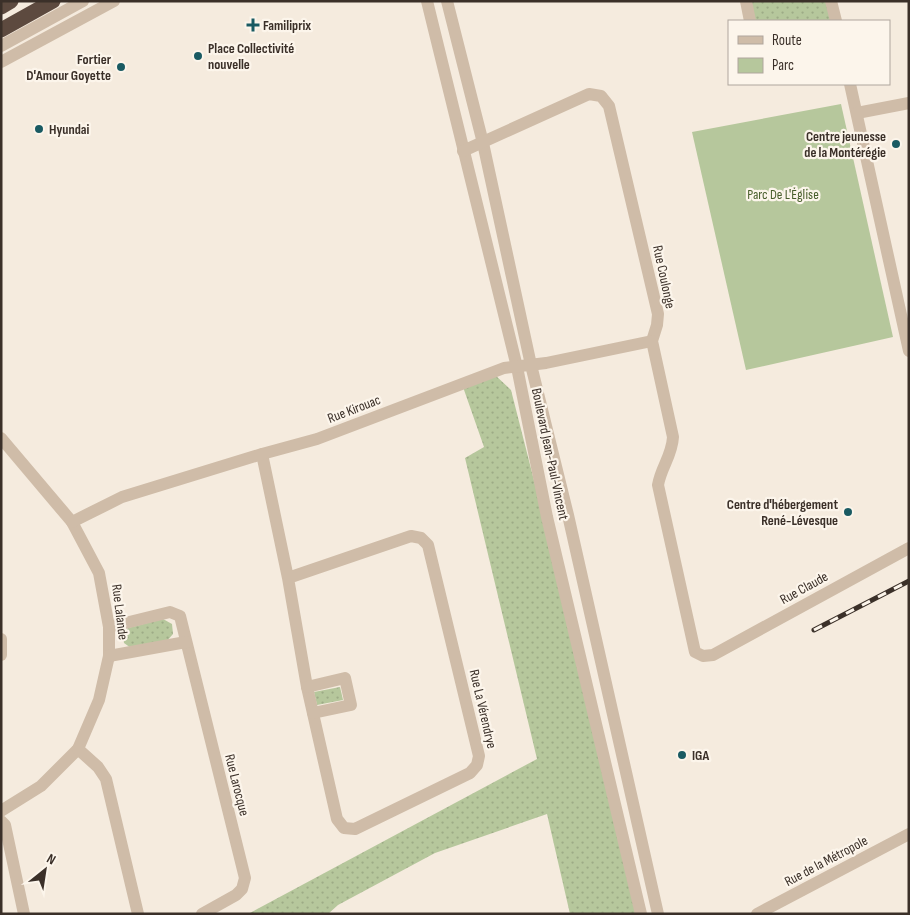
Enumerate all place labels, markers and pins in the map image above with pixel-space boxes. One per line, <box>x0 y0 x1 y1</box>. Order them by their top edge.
place label: Familiprix <box>263 17 311 34</box>
marker: Familiprix <box>247 19 259 31</box>
place label: Place Collectivité nouvelle <box>208 40 294 73</box>
marker: Place Collectivité nouvelle <box>192 50 204 62</box>
place label: Fortier D'Amour Goyette <box>26 51 112 84</box>
marker: Fortier D'Amour Goyette <box>115 61 127 73</box>
place label: Hyundai <box>49 121 89 138</box>
marker: Hyundai <box>33 123 45 135</box>
place label: Centre jeunesse de la Montérégie <box>804 128 886 161</box>
marker: Centre jeunesse de la Montérégie <box>890 138 902 150</box>
place label: Centre d'hébergement René-Lévesque <box>727 496 838 529</box>
marker: Centre d'hébergement René-Lévesque <box>842 506 854 518</box>
place label: IGA <box>692 747 709 764</box>
marker: IGA <box>676 749 688 761</box>

